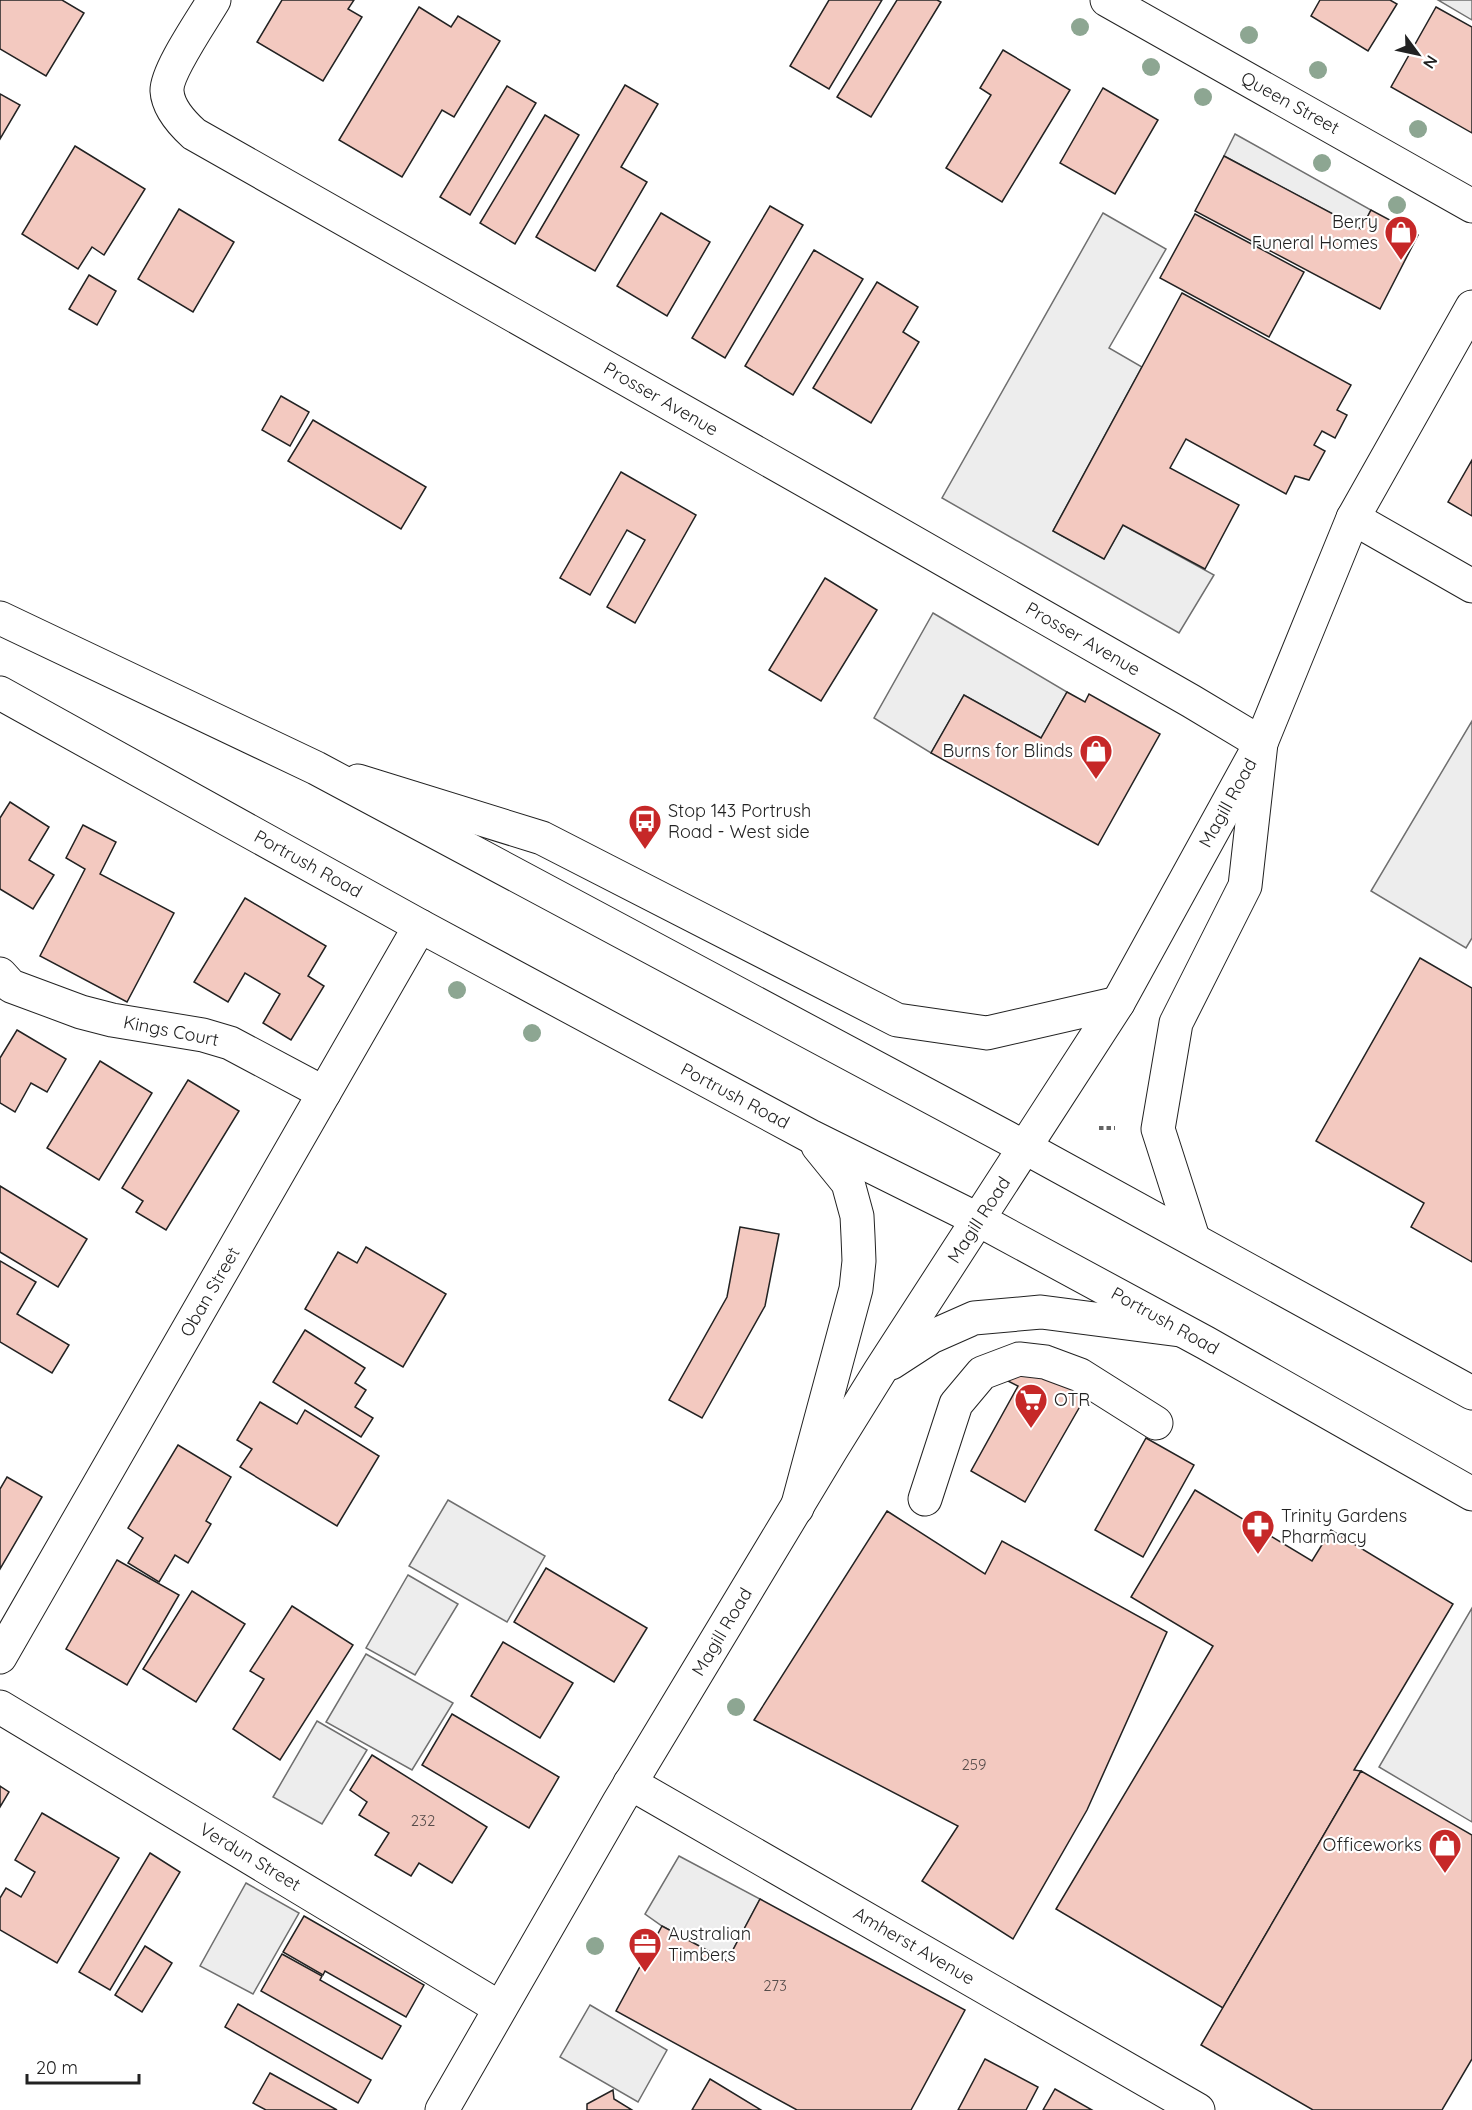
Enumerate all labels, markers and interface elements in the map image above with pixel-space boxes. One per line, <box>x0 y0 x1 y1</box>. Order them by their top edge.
north arrow <box>1388 24 1448 84</box>
text: N <box>1419 52 1442 73</box>
street label: Queen Street <box>1237 66 1344 139</box>
place label: Berry Funeral Homes <box>1252 210 1378 254</box>
shop icon: Berry Funeral Homes <box>1383 214 1419 261</box>
street label: Prosser Avenue <box>600 356 723 441</box>
street label: Prosser Avenue <box>1022 596 1145 681</box>
shop icon: Burns for Blinds <box>1078 733 1114 780</box>
place label: Burns for Blinds <box>942 739 1073 762</box>
street label: Magill Road <box>1194 754 1262 852</box>
place label: Stop 143 Portrush Road - West side <box>668 799 811 843</box>
bus stop icon: Stop 143 Portrush Road - West side <box>627 803 663 850</box>
street label: Portrush Road <box>250 824 366 903</box>
street label: Kings Court <box>121 1010 221 1051</box>
street label: Portrush Road <box>677 1057 794 1134</box>
street label: Magill Road <box>942 1172 1015 1267</box>
street label: Oban Street <box>175 1243 245 1341</box>
street label: Portrush Road <box>1107 1281 1223 1360</box>
supermarket icon: OTR <box>1013 1382 1049 1429</box>
place label: OTR <box>1054 1388 1090 1411</box>
place label: Trinity Gardens Pharmacy <box>1281 1504 1407 1548</box>
pharmacy icon: Trinity Gardens Pharmacy <box>1240 1508 1276 1555</box>
street label: Magill Road <box>686 1584 757 1680</box>
house number: 259 <box>962 1755 986 1774</box>
house number: 232 <box>411 1811 435 1830</box>
street label: Verdun Street <box>195 1817 305 1896</box>
shop icon: Officeworks <box>1427 1827 1463 1874</box>
place label: Officeworks <box>1323 1833 1422 1856</box>
street label: Amherst Avenue <box>849 1902 979 1990</box>
place label: Australian Timbers <box>668 1922 751 1966</box>
office icon: Australian Timbers <box>627 1926 663 1973</box>
house number: 273 <box>763 1976 787 1995</box>
scale bar <box>27 2047 140 2085</box>
text: 20 m <box>36 2056 78 2079</box>

